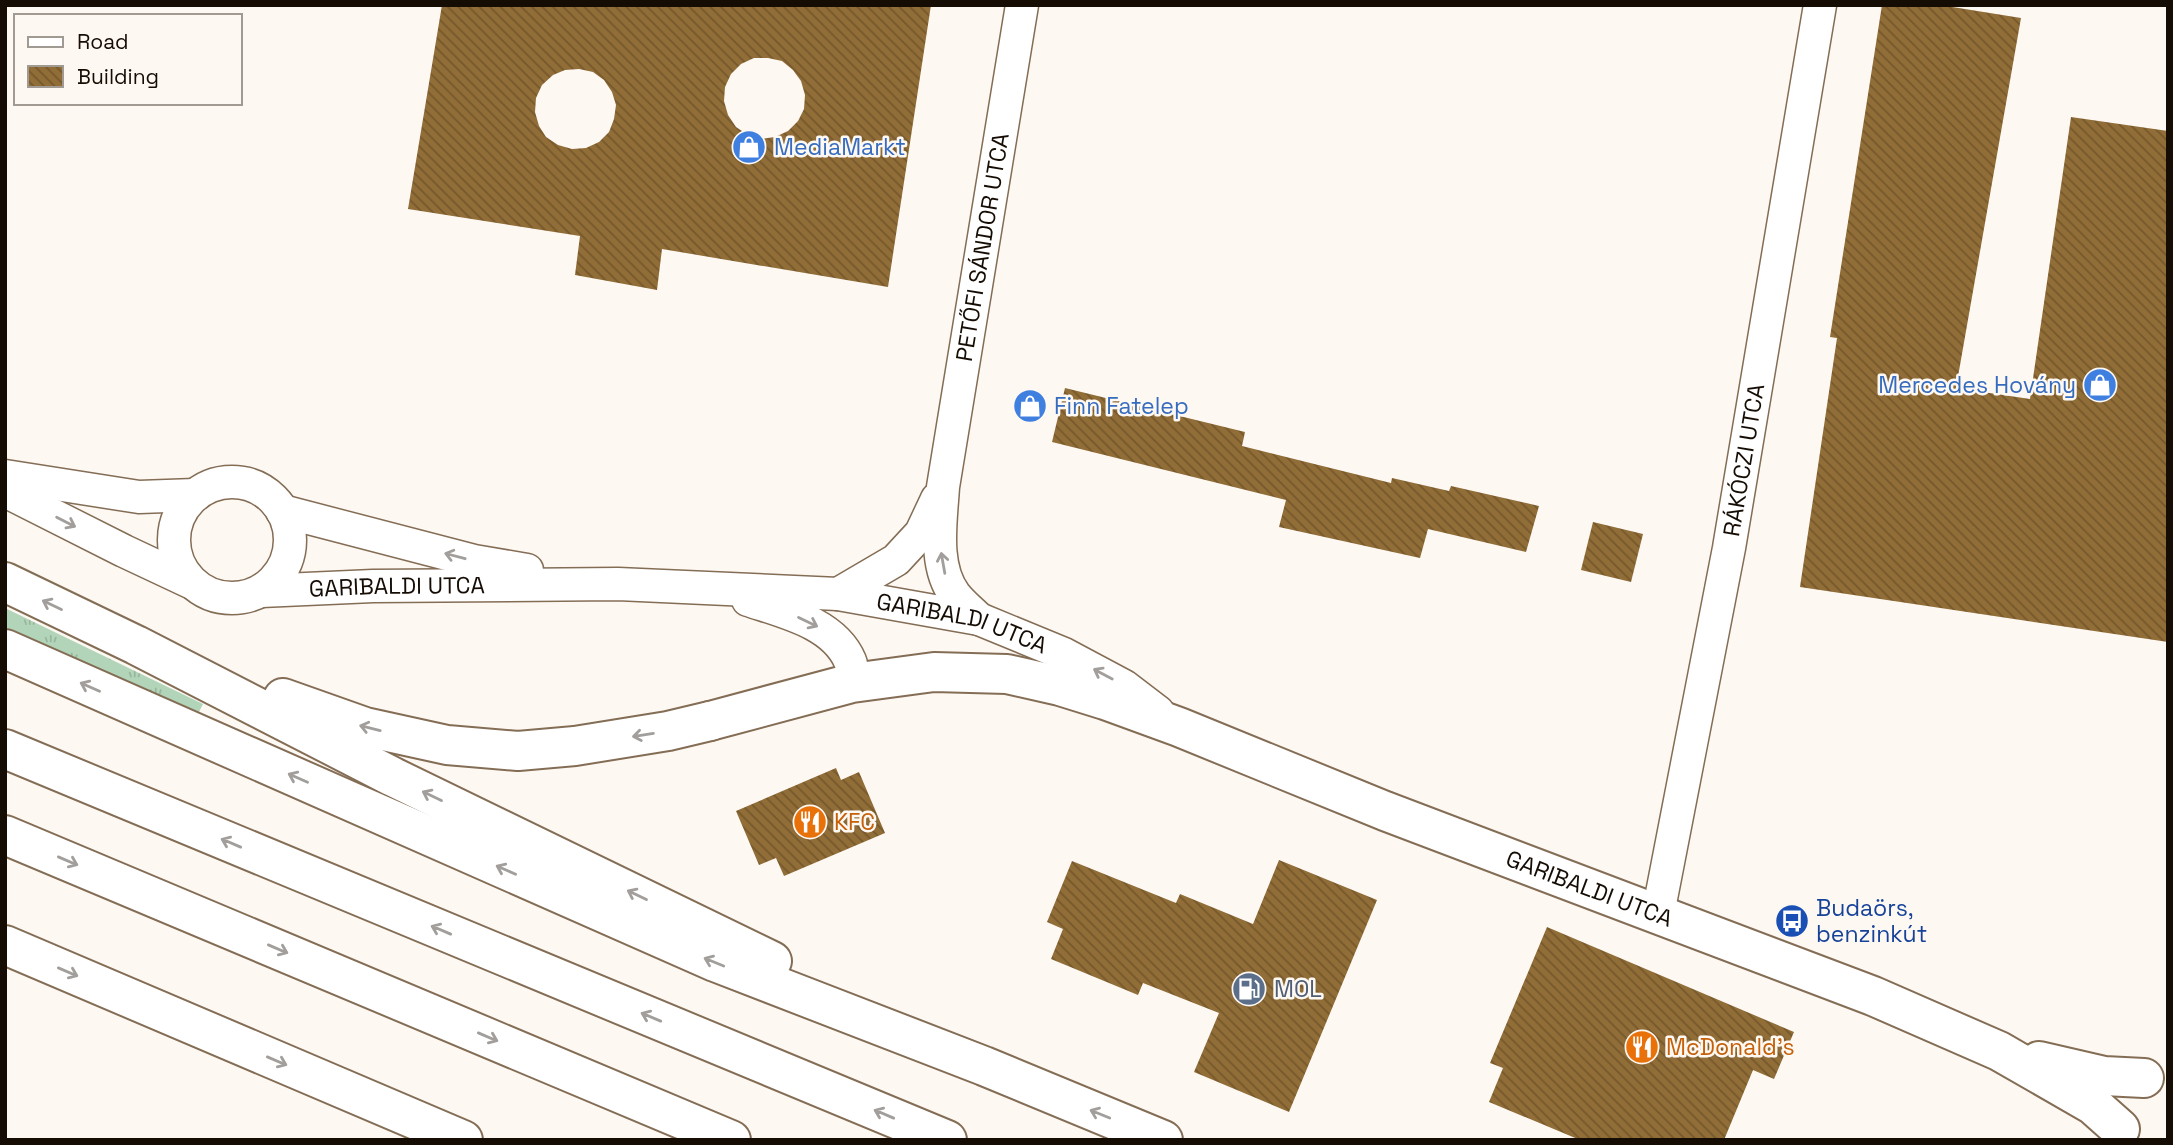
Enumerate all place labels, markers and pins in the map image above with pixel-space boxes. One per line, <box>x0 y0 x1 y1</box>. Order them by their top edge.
shop icon: MediaMarkt <box>730 128 768 166</box>
place label: MediaMarkt <box>774 132 906 162</box>
shop icon: Mercedes Hovány <box>2081 366 2119 404</box>
place label: Mercedes Hovány <box>1878 370 2076 400</box>
shop icon: Finn Fatelep <box>1011 387 1049 425</box>
place label: Finn Fatelep <box>1054 391 1189 421</box>
restaurant icon: KFC <box>791 803 829 841</box>
place label: KFC <box>834 807 875 837</box>
place label: Budaörs, benzinkút <box>1816 893 1927 949</box>
bus stop icon: Budaörs, benzinkút <box>1773 902 1811 940</box>
fuel station icon: MOL <box>1230 970 1268 1008</box>
place label: MOL <box>1274 974 1322 1004</box>
restaurant icon: McDonald's <box>1623 1028 1661 1066</box>
place label: McDonald's <box>1666 1032 1795 1062</box>

